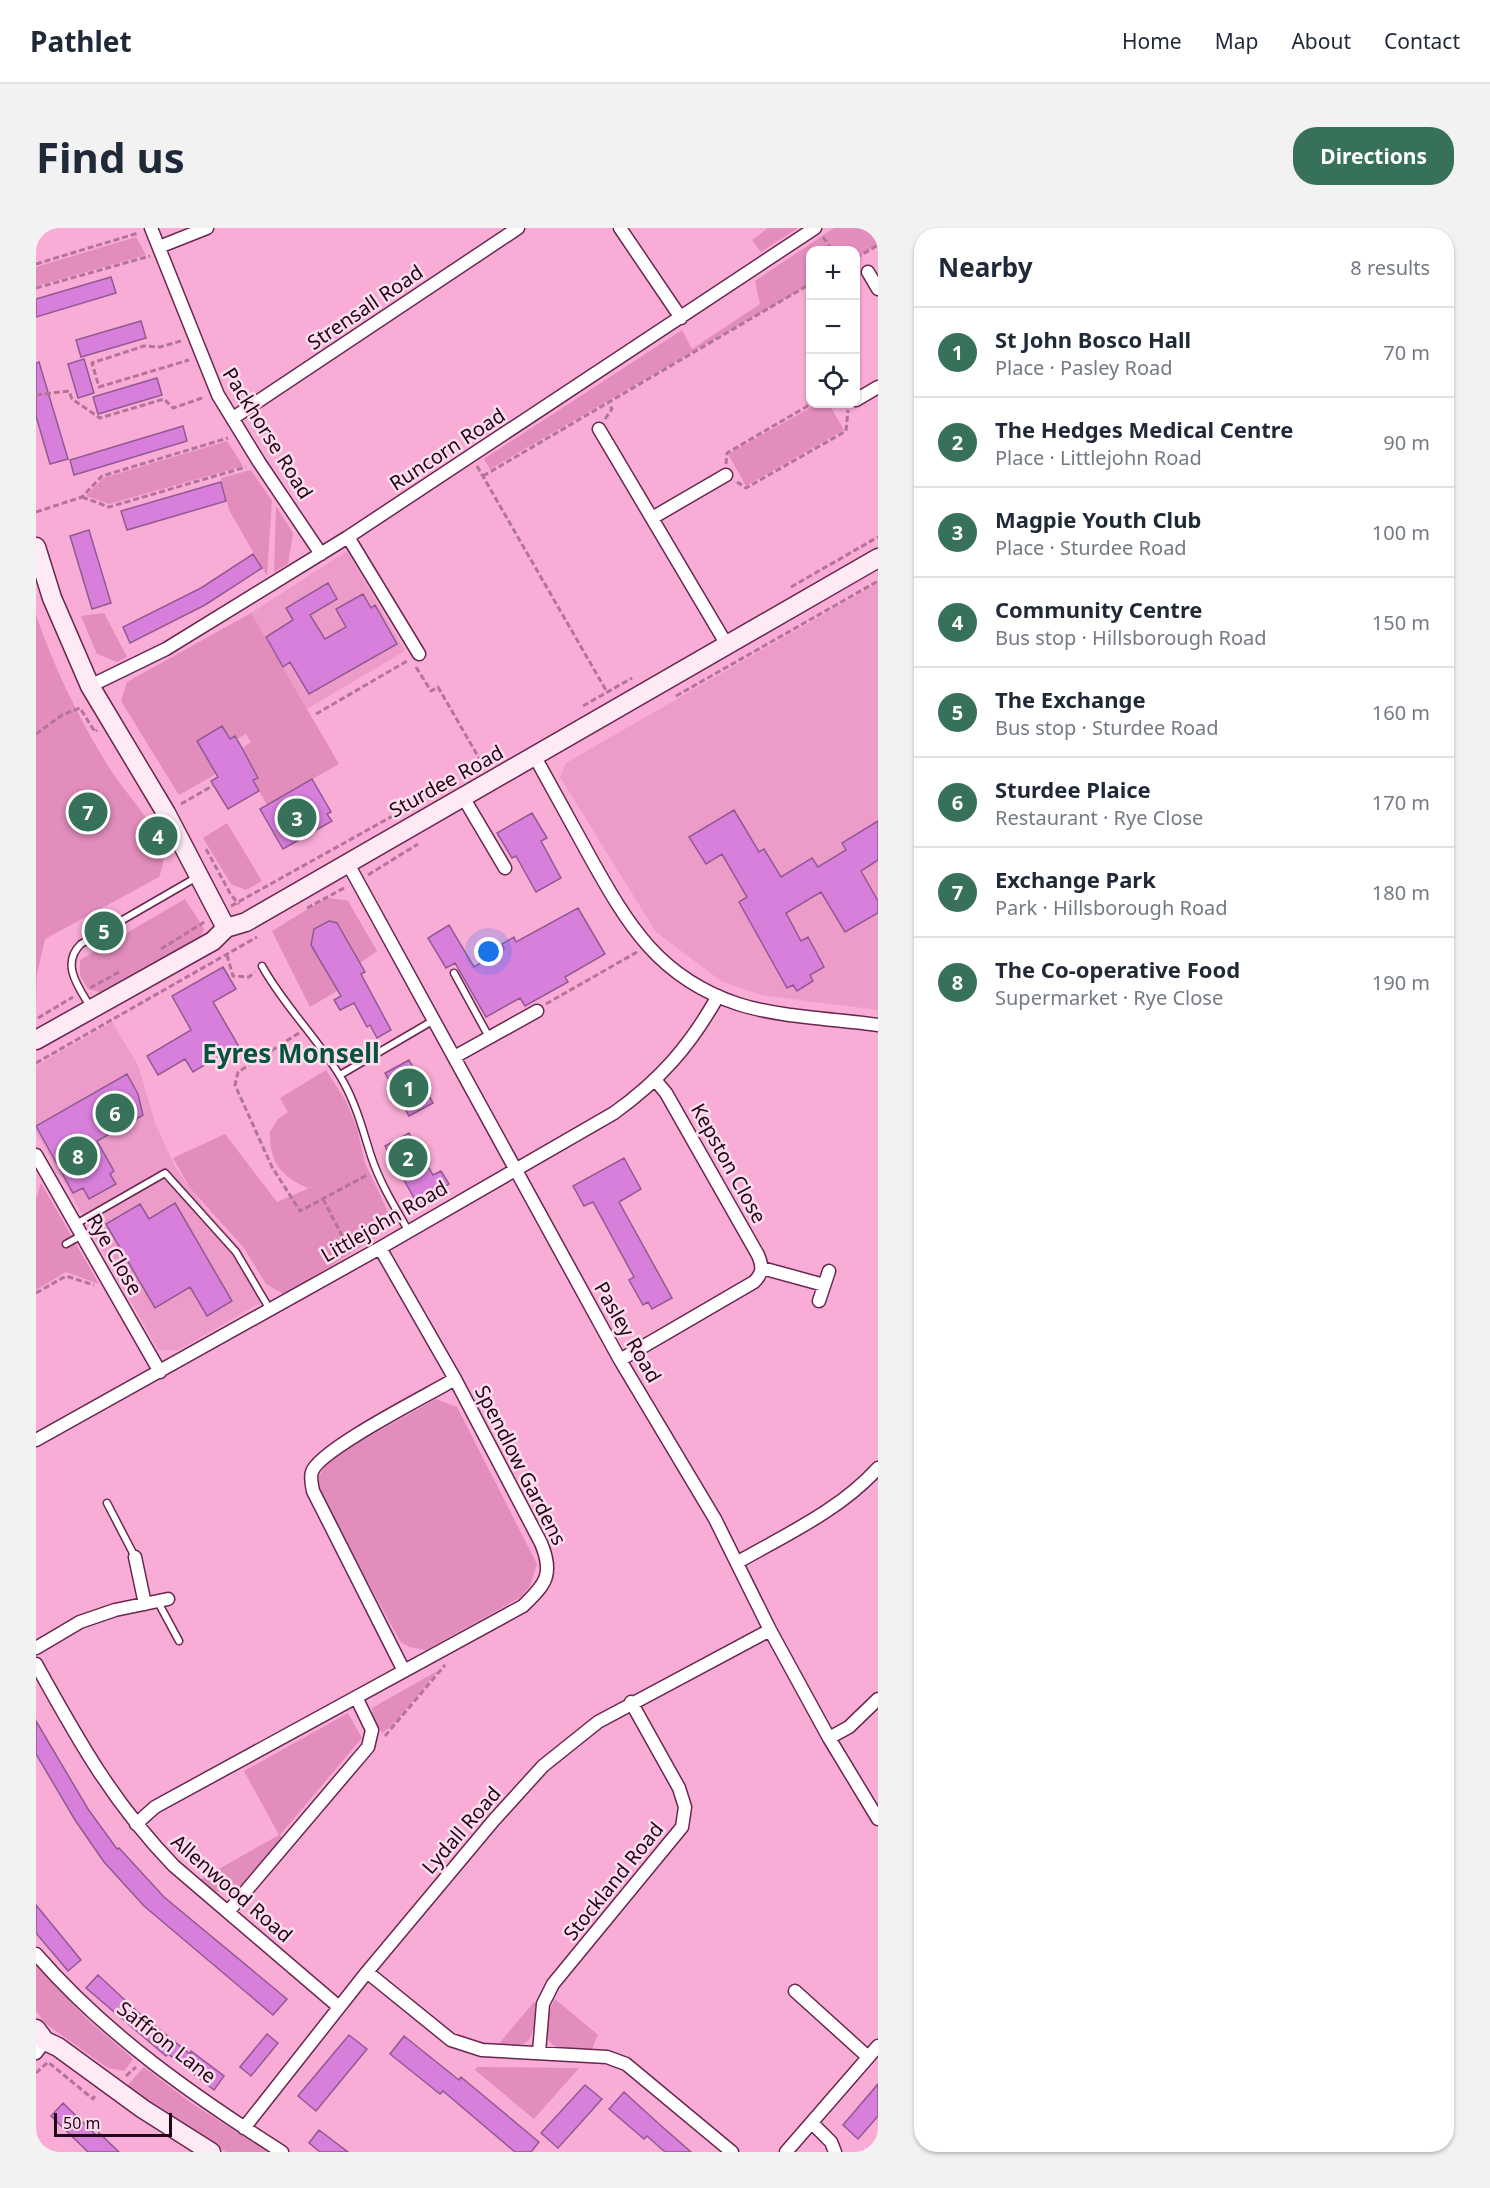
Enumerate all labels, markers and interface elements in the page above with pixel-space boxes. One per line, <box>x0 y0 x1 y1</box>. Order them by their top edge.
text: Pathlet <box>30 22 132 60</box>
text: Home <box>1122 27 1182 55</box>
text: Map <box>1215 27 1258 55</box>
text: About <box>1291 27 1351 55</box>
text: Contact <box>1384 27 1460 55</box>
button: Directions <box>1293 127 1454 185</box>
text: Find us <box>36 128 185 185</box>
map controls <box>806 246 860 408</box>
button: + <box>806 246 860 300</box>
text: Nearby <box>938 249 1033 285</box>
text: 8 results <box>1350 254 1430 281</box>
street label: Strensall Road <box>302 258 428 356</box>
button: − <box>806 300 860 354</box>
text: St John Bosco Hall <box>995 324 1191 354</box>
text: 1 <box>952 339 963 366</box>
text: 70 m <box>1383 339 1430 366</box>
button: locate <box>806 354 860 408</box>
text: Place · Pasley Road <box>995 354 1173 381</box>
street label: Packhorse Road <box>217 362 319 504</box>
street label: Runcorn Road <box>384 402 510 496</box>
text: The Hedges Medical Centre <box>995 414 1293 444</box>
text: 2 <box>952 429 963 456</box>
text: 90 m <box>1383 429 1430 456</box>
text: Place · Littlejohn Road <box>995 444 1202 471</box>
text: Magpie Youth Club <box>995 504 1201 534</box>
text: 3 <box>952 519 963 546</box>
text: 100 m <box>1372 519 1430 546</box>
text: Place · Sturdee Road <box>995 534 1187 561</box>
text: Community Centre <box>995 594 1202 624</box>
text: 4 <box>952 609 963 636</box>
text: 150 m <box>1372 609 1430 636</box>
text: Bus stop · Hillsborough Road <box>995 624 1267 651</box>
text: The Exchange <box>995 684 1146 714</box>
text: 5 <box>952 699 963 726</box>
text: 160 m <box>1372 699 1430 726</box>
text: Bus stop · Sturdee Road <box>995 714 1219 741</box>
street label: Sturdee Road <box>384 739 508 823</box>
text: Sturdee Plaice <box>995 774 1151 804</box>
text: 6 <box>952 789 963 816</box>
text: 170 m <box>1372 789 1430 816</box>
pin: 7 <box>68 790 108 834</box>
pin: 3 <box>278 796 316 840</box>
text: Restaurant · Rye Close <box>995 804 1203 831</box>
pin: 4 <box>138 814 178 858</box>
text: Exchange Park <box>995 864 1156 894</box>
text: 7 <box>952 879 963 906</box>
text: 180 m <box>1372 879 1430 906</box>
text: Park · Hillsborough Road <box>995 894 1228 921</box>
pin: 5 <box>84 908 124 954</box>
your location <box>474 937 503 966</box>
text: The Co-operative Food <box>995 954 1240 984</box>
text: 8 <box>952 969 963 996</box>
text: 190 m <box>1372 969 1430 996</box>
text: Supermarket · Rye Close <box>995 984 1223 1011</box>
district label: Eyres Monsell <box>202 1035 380 1071</box>
pin: 1 <box>390 1066 428 1110</box>
pin: 6 <box>96 1090 134 1136</box>
street label: Kepston Close <box>685 1098 773 1228</box>
pin: 8 <box>58 1134 98 1178</box>
pin: 2 <box>388 1136 428 1180</box>
street label: Littlejohn Road <box>316 1174 452 1268</box>
street label: Rye Close <box>81 1208 149 1300</box>
street label: Pasley Road <box>588 1277 668 1387</box>
street label: Spendlow Gardens <box>469 1380 573 1550</box>
street label: Lydall Road <box>415 1780 507 1880</box>
street label: Stockland Road <box>557 1816 669 1946</box>
street label: Allenwood Road <box>166 1828 298 1948</box>
street label: Saffron Lane <box>112 1995 222 2089</box>
scale bar <box>54 2110 172 2138</box>
text: 50 m <box>63 2112 100 2134</box>

